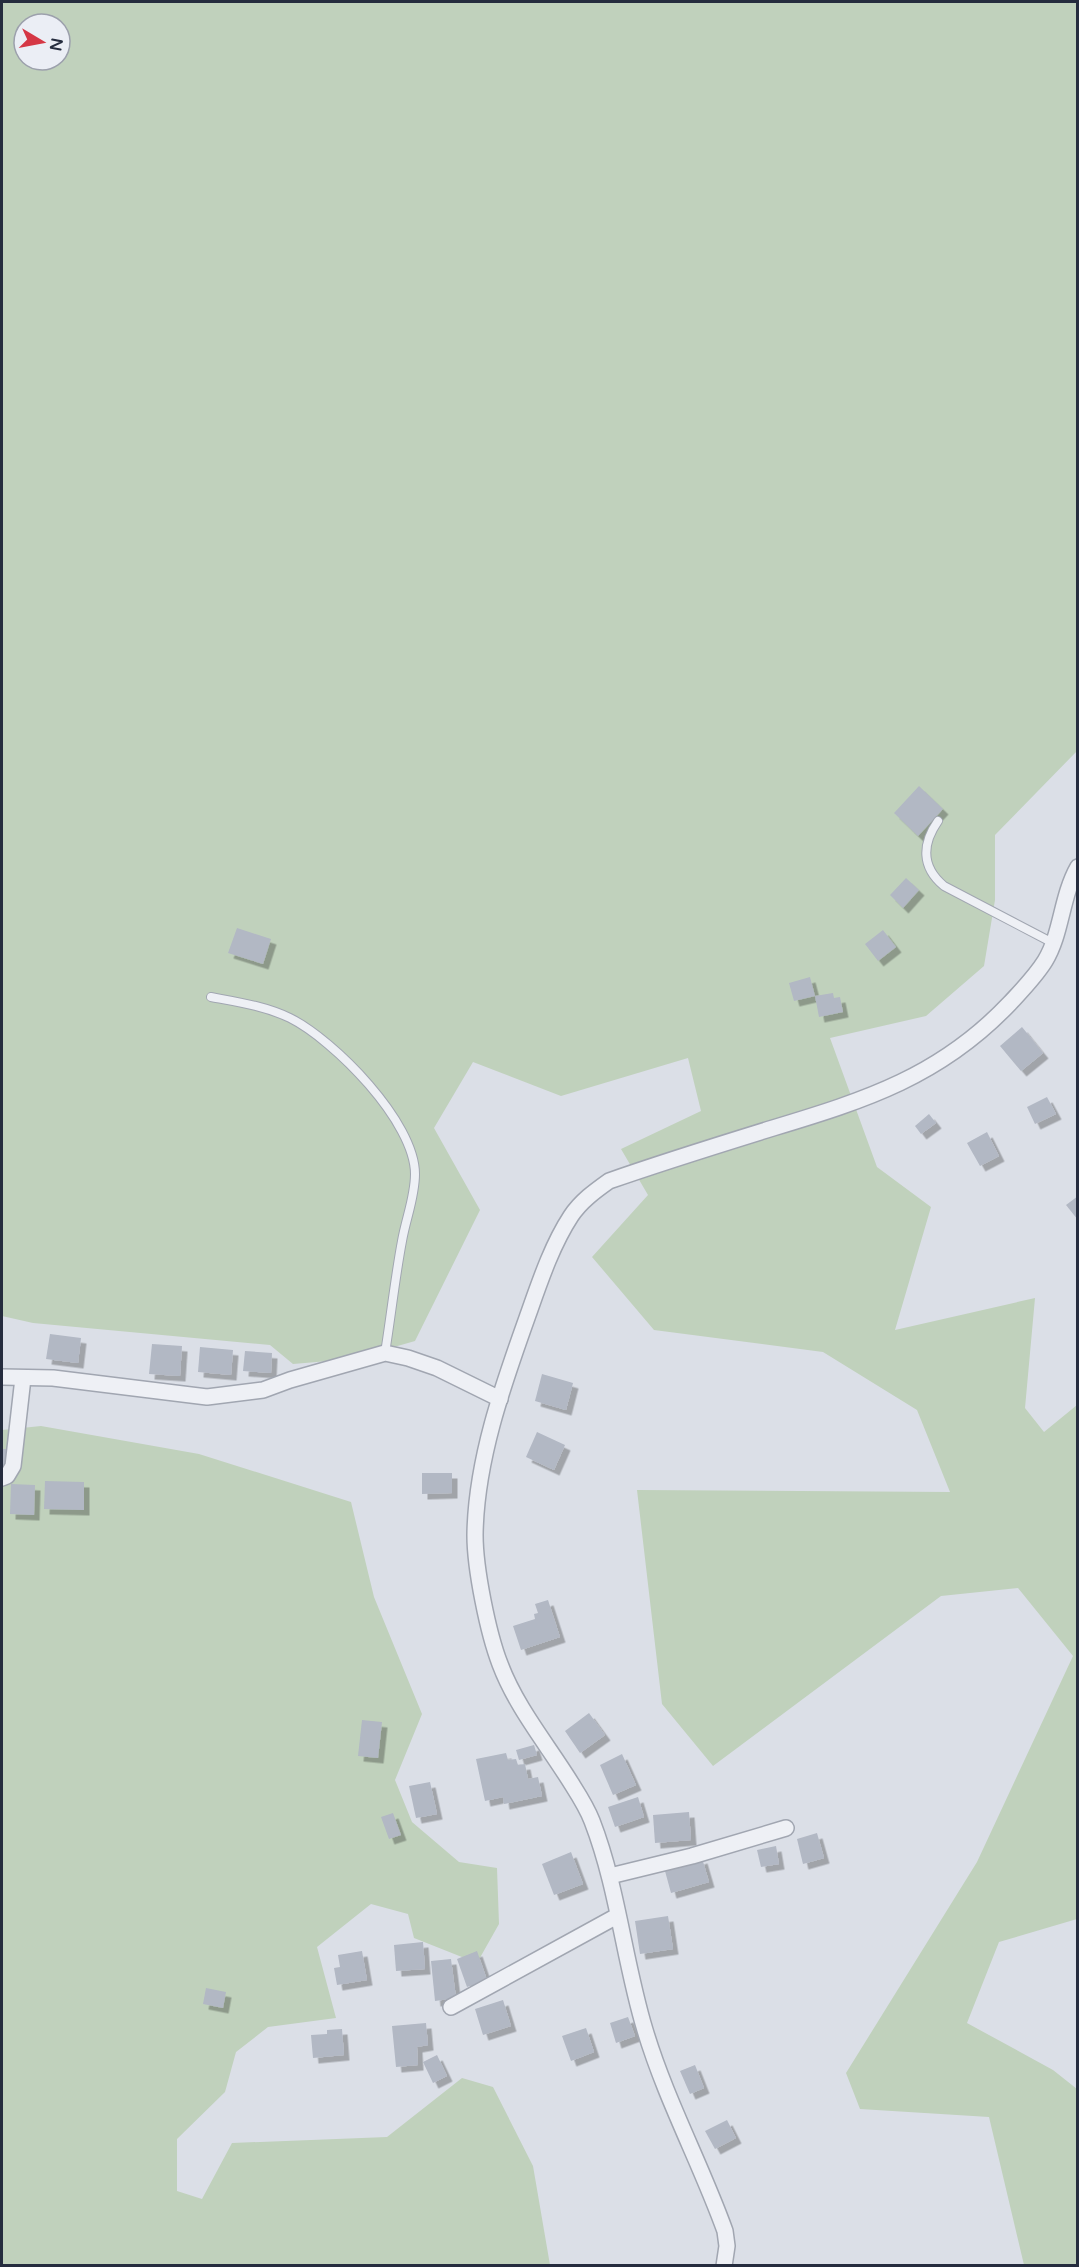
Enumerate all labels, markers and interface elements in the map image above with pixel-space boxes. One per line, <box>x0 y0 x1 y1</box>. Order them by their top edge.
north arrow <box>12 12 72 72</box>
text: N <box>45 36 67 52</box>

